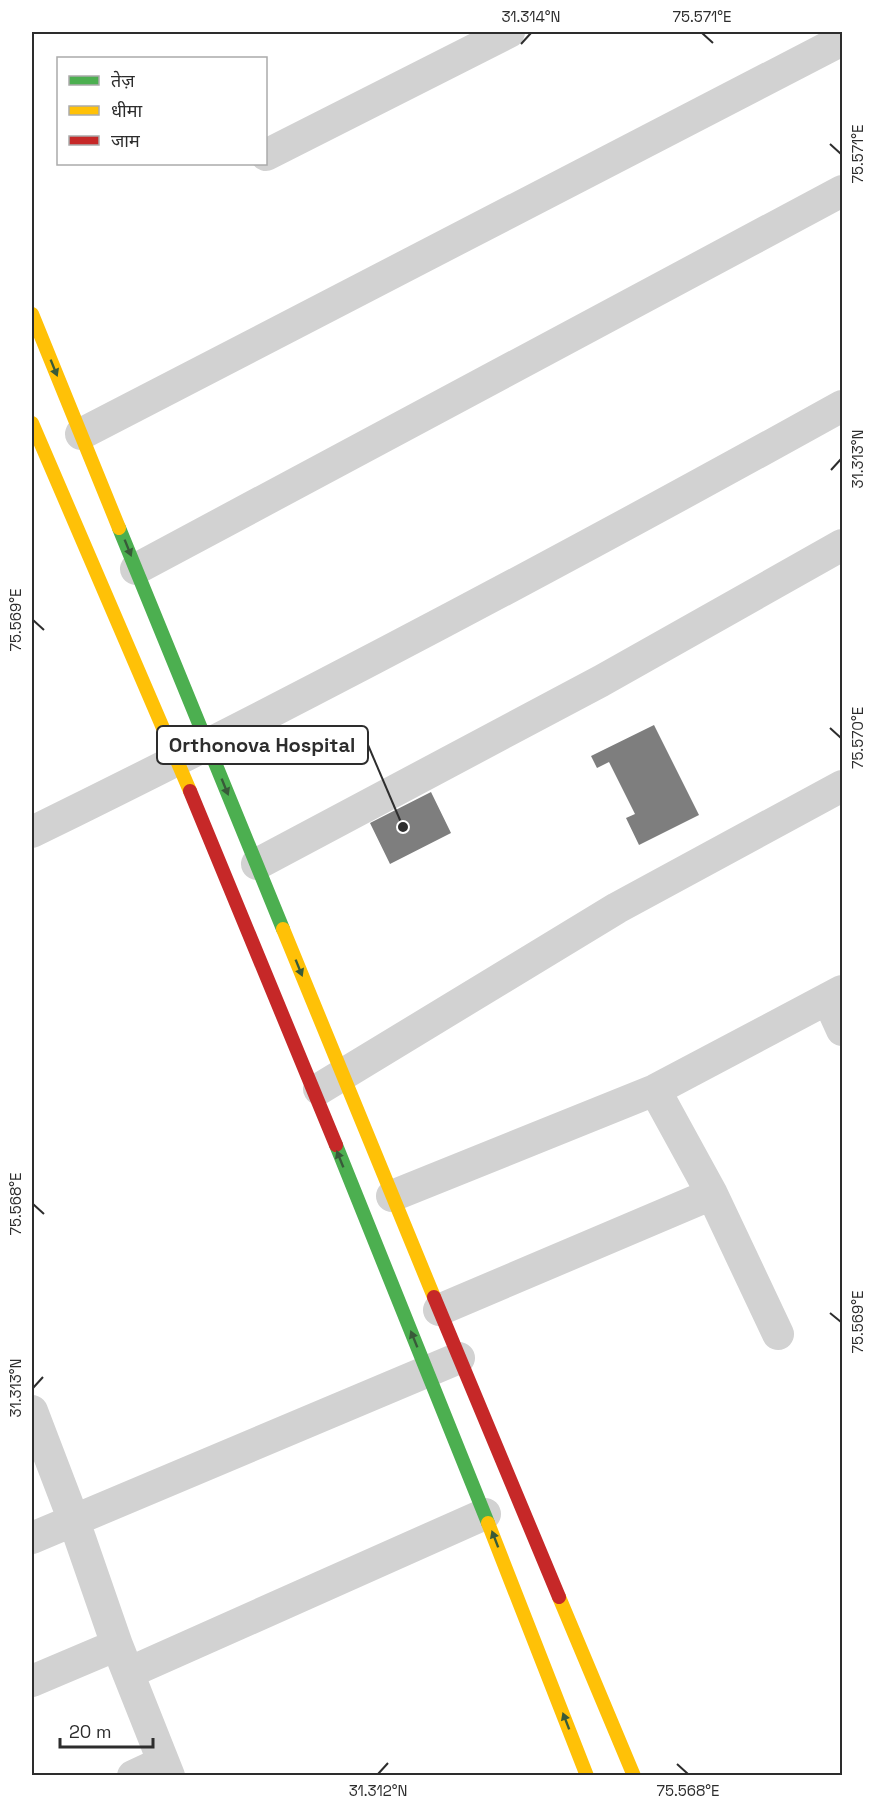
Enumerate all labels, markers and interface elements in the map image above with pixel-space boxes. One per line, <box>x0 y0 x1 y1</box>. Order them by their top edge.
text: 31.314°N <box>501 7 561 26</box>
text: 75.571°E <box>673 7 731 26</box>
legend <box>57 57 267 165</box>
text: तेज़ <box>111 69 135 92</box>
text: धीमा <box>111 99 142 122</box>
text: 75.571°E <box>848 125 867 183</box>
text: जाम <box>111 129 141 152</box>
one-way arrow <box>50 359 59 377</box>
text: 31.313°N <box>848 430 867 488</box>
one-way arrow <box>123 540 133 558</box>
text: 75.569°E <box>6 589 25 651</box>
text: 75.570°E <box>848 707 867 769</box>
callout: Orthonova Hospital <box>157 726 368 764</box>
text: Orthonova Hospital <box>169 732 355 758</box>
one-way arrow <box>221 778 231 796</box>
one-way arrow <box>294 959 304 977</box>
one-way arrow <box>335 1149 345 1167</box>
text: 75.568°E <box>6 1173 25 1235</box>
text: 75.569°E <box>848 1291 867 1353</box>
one-way arrow <box>409 1330 418 1348</box>
text: 31.313°N <box>6 1359 25 1417</box>
one-way arrow <box>490 1530 500 1548</box>
scale bar <box>60 1711 153 1749</box>
one-way arrow <box>561 1712 570 1730</box>
text: 20 m <box>69 1720 112 1743</box>
text: 31.312°N <box>349 1781 407 1800</box>
text: 75.568°E <box>657 1781 719 1800</box>

